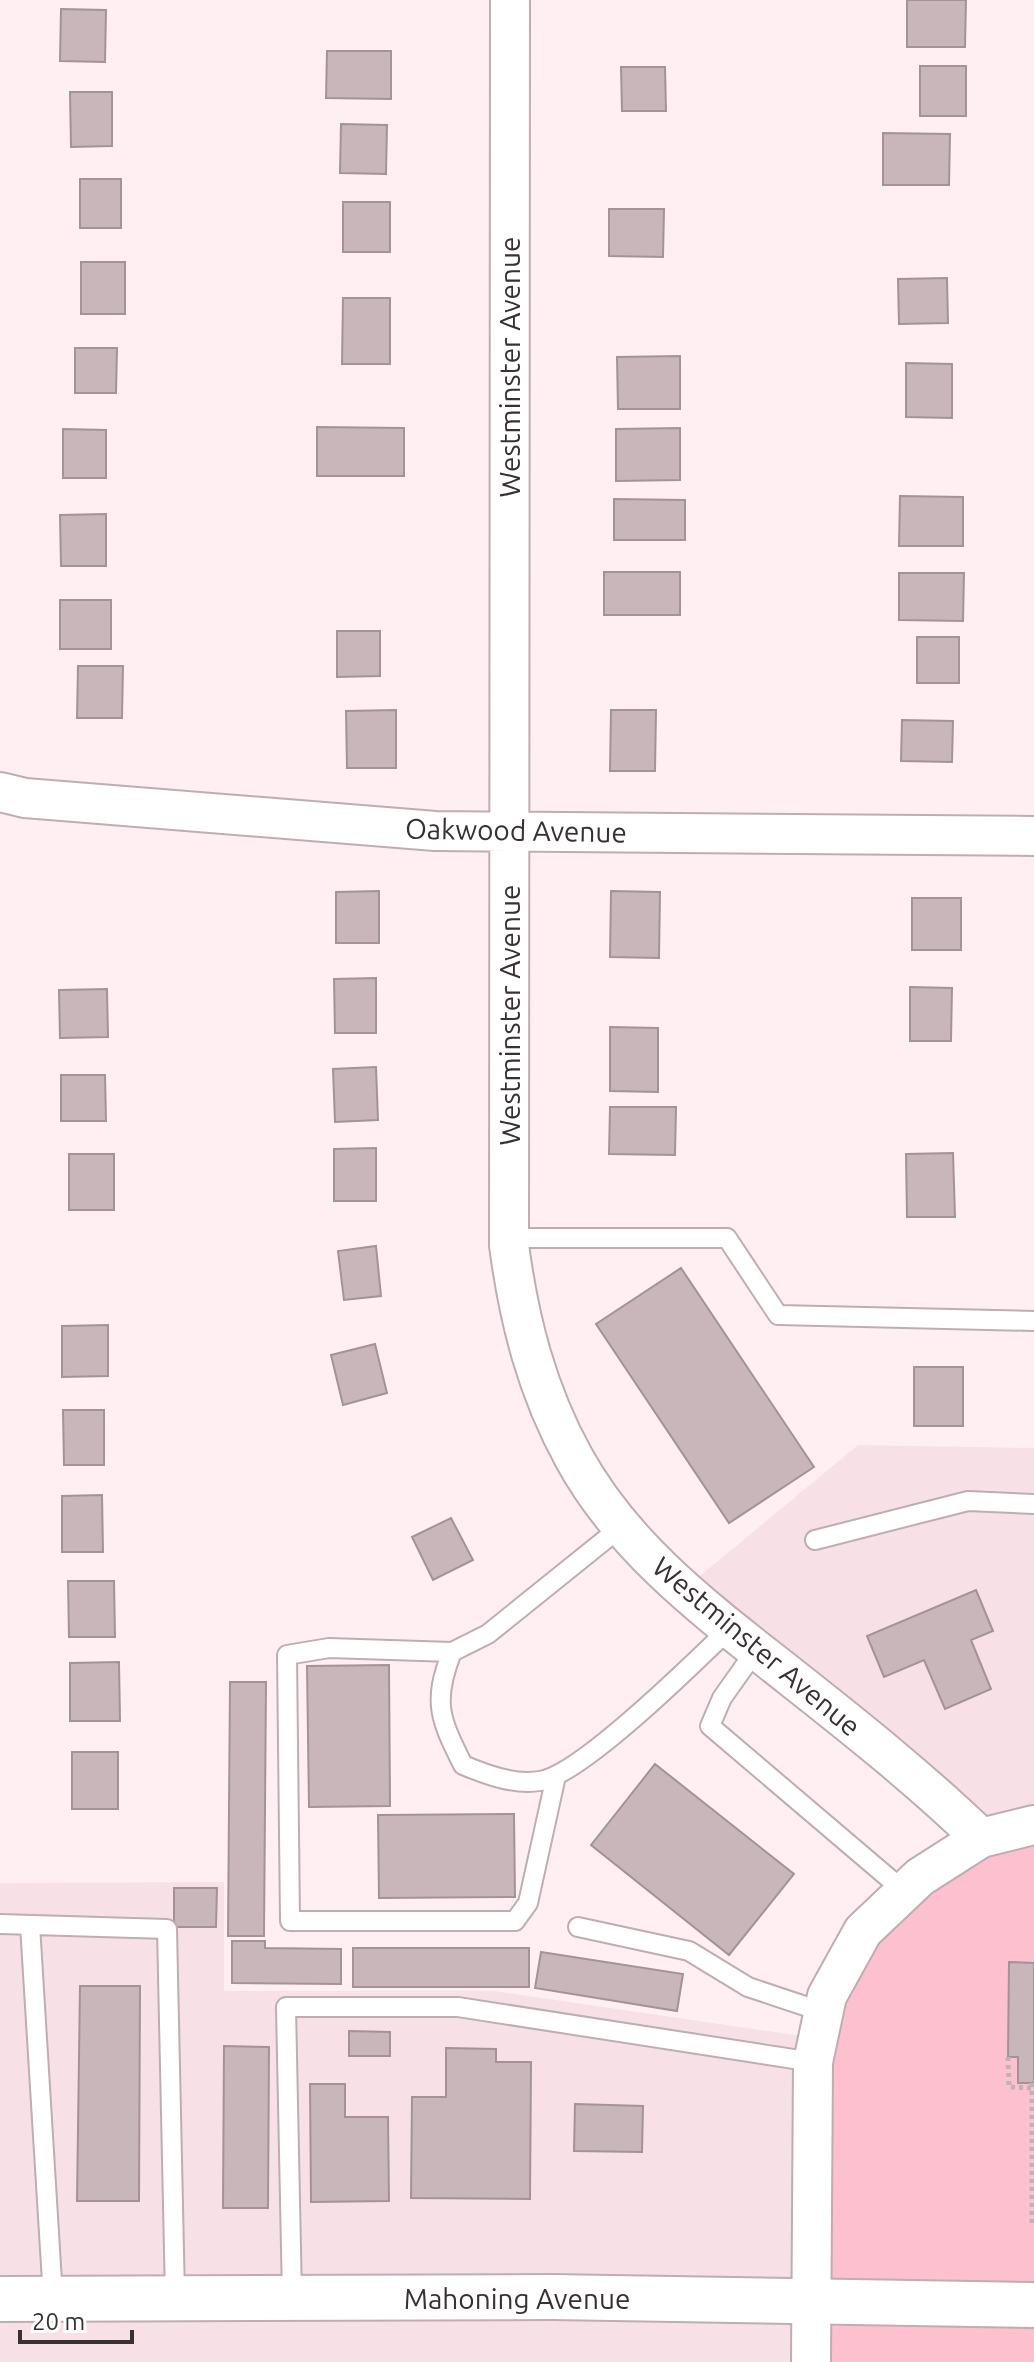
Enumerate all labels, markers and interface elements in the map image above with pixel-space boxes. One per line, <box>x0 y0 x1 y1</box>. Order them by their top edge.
street label: Westminster Avenue <box>494 237 525 497</box>
street label: Oakwood Avenue <box>405 813 627 847</box>
street label: Westminster Avenue <box>494 885 525 1145</box>
street label: Westminster Avenue <box>647 1550 867 1742</box>
street label: Mahoning Avenue <box>404 2283 630 2314</box>
scale bar <box>20 2294 132 2344</box>
text: 20 m <box>32 2308 85 2335</box>

